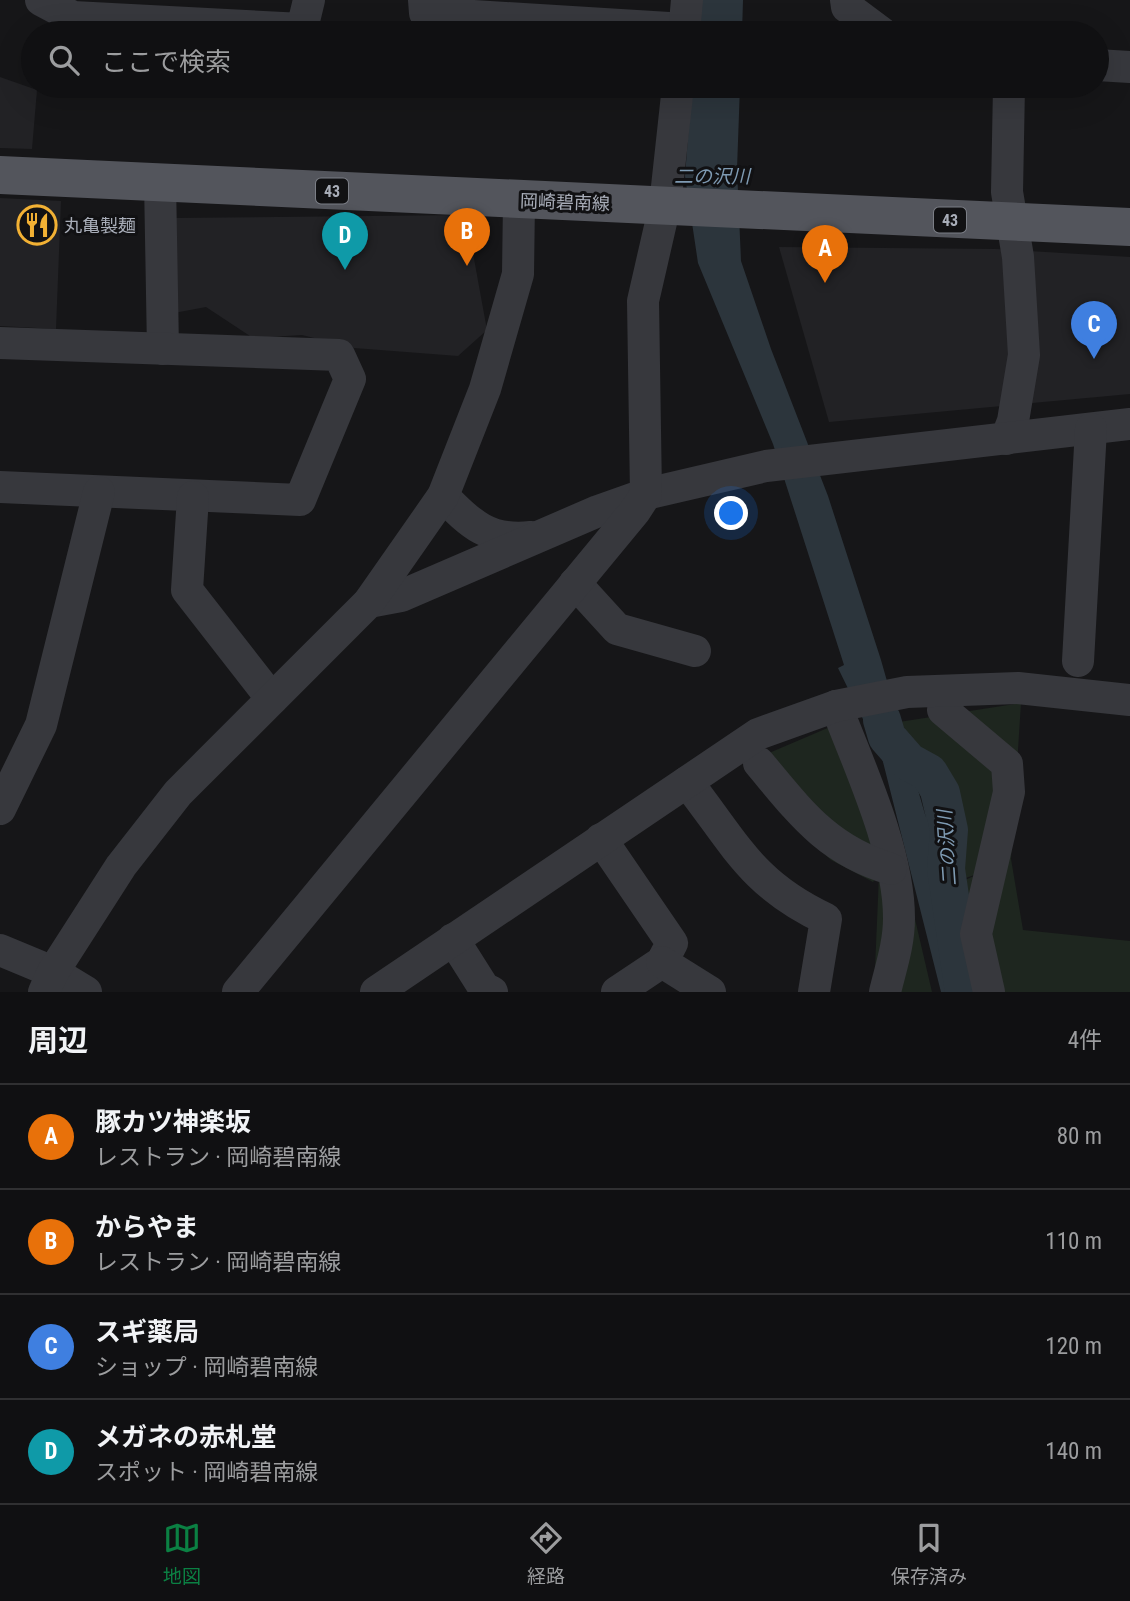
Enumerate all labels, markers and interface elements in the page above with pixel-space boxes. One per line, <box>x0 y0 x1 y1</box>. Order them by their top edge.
search box <box>21 21 1109 98</box>
icon: search <box>45 41 83 79</box>
text: ここで検索 <box>101 47 231 77</box>
water label: 二の沢川 <box>674 165 752 188</box>
road number: 43 <box>316 178 348 204</box>
street label: 岡崎碧南線 <box>520 190 610 214</box>
restaurant icon: 丸亀製麺 <box>16 204 58 246</box>
pin: B <box>444 208 490 266</box>
road number: 43 <box>934 208 966 232</box>
pin: D <box>322 212 368 270</box>
place label: 丸亀製麺 <box>64 215 136 236</box>
pin: A <box>802 225 848 283</box>
pin: C <box>1071 301 1117 359</box>
your location <box>714 496 748 530</box>
water label: 二の沢川 <box>933 807 961 887</box>
text: 周辺 <box>28 1023 88 1058</box>
text: 4件 <box>1068 1027 1102 1054</box>
text: 豚カツ神楽坂 <box>95 1107 251 1137</box>
text: A <box>44 1123 58 1150</box>
text: 80 m <box>1057 1123 1102 1150</box>
text: レストラン · 岡崎碧南線 <box>95 1144 341 1171</box>
text: からやま <box>95 1212 199 1242</box>
text: B <box>45 1228 57 1255</box>
text: 110 m <box>1045 1228 1102 1255</box>
text: レストラン · 岡崎碧南線 <box>95 1249 341 1276</box>
text: スギ薬局 <box>95 1317 199 1347</box>
text: C <box>44 1333 58 1360</box>
text: 120 m <box>1045 1333 1102 1360</box>
text: ショップ · 岡崎碧南線 <box>95 1354 318 1381</box>
text: メガネの赤札堂 <box>95 1422 277 1452</box>
text: D <box>45 1438 58 1465</box>
text: 140 m <box>1045 1438 1102 1465</box>
text: スポット · 岡崎碧南線 <box>95 1459 318 1486</box>
tab: 地図 <box>163 1519 201 1588</box>
tab: 経路 <box>527 1519 565 1588</box>
tab: 保存済み <box>891 1519 967 1588</box>

